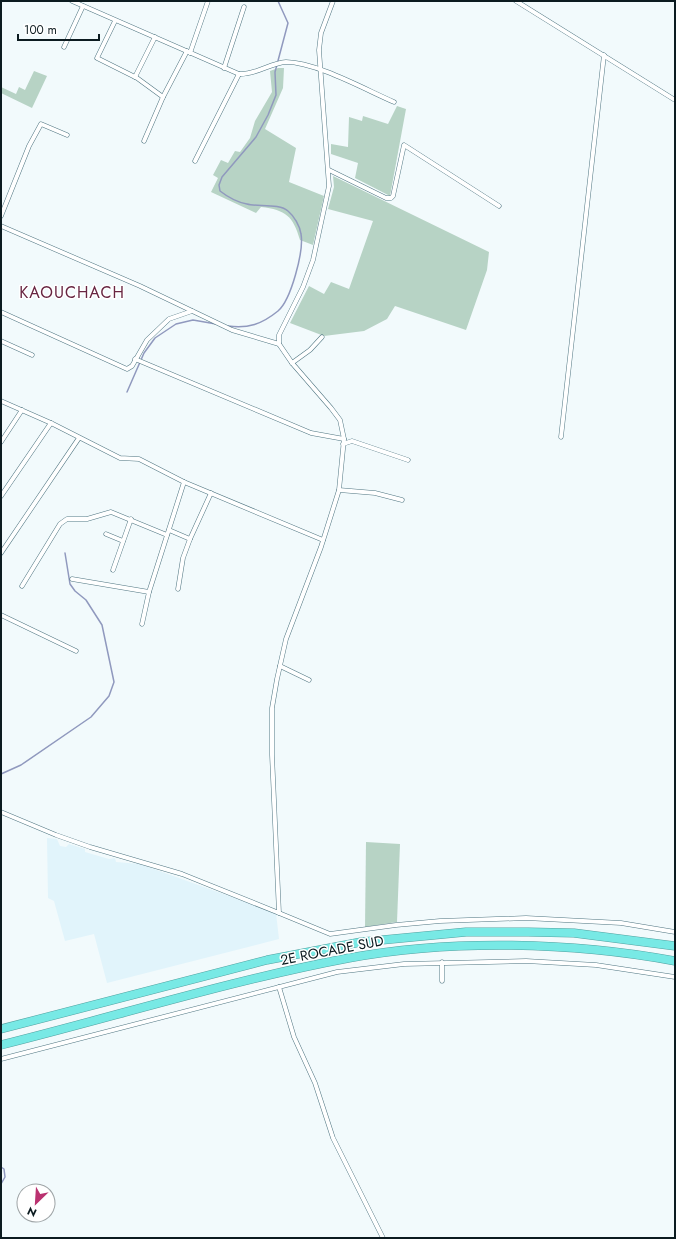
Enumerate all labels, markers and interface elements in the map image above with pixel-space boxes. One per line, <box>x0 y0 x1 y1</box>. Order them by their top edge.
scale bar <box>18 16 99 42</box>
text: 100 m <box>24 21 57 39</box>
district label: KAOUCHACH <box>19 281 125 304</box>
street label: 2E ROCADE SUD <box>279 930 385 970</box>
north arrow <box>16 1183 56 1223</box>
text: N <box>24 1203 39 1221</box>

